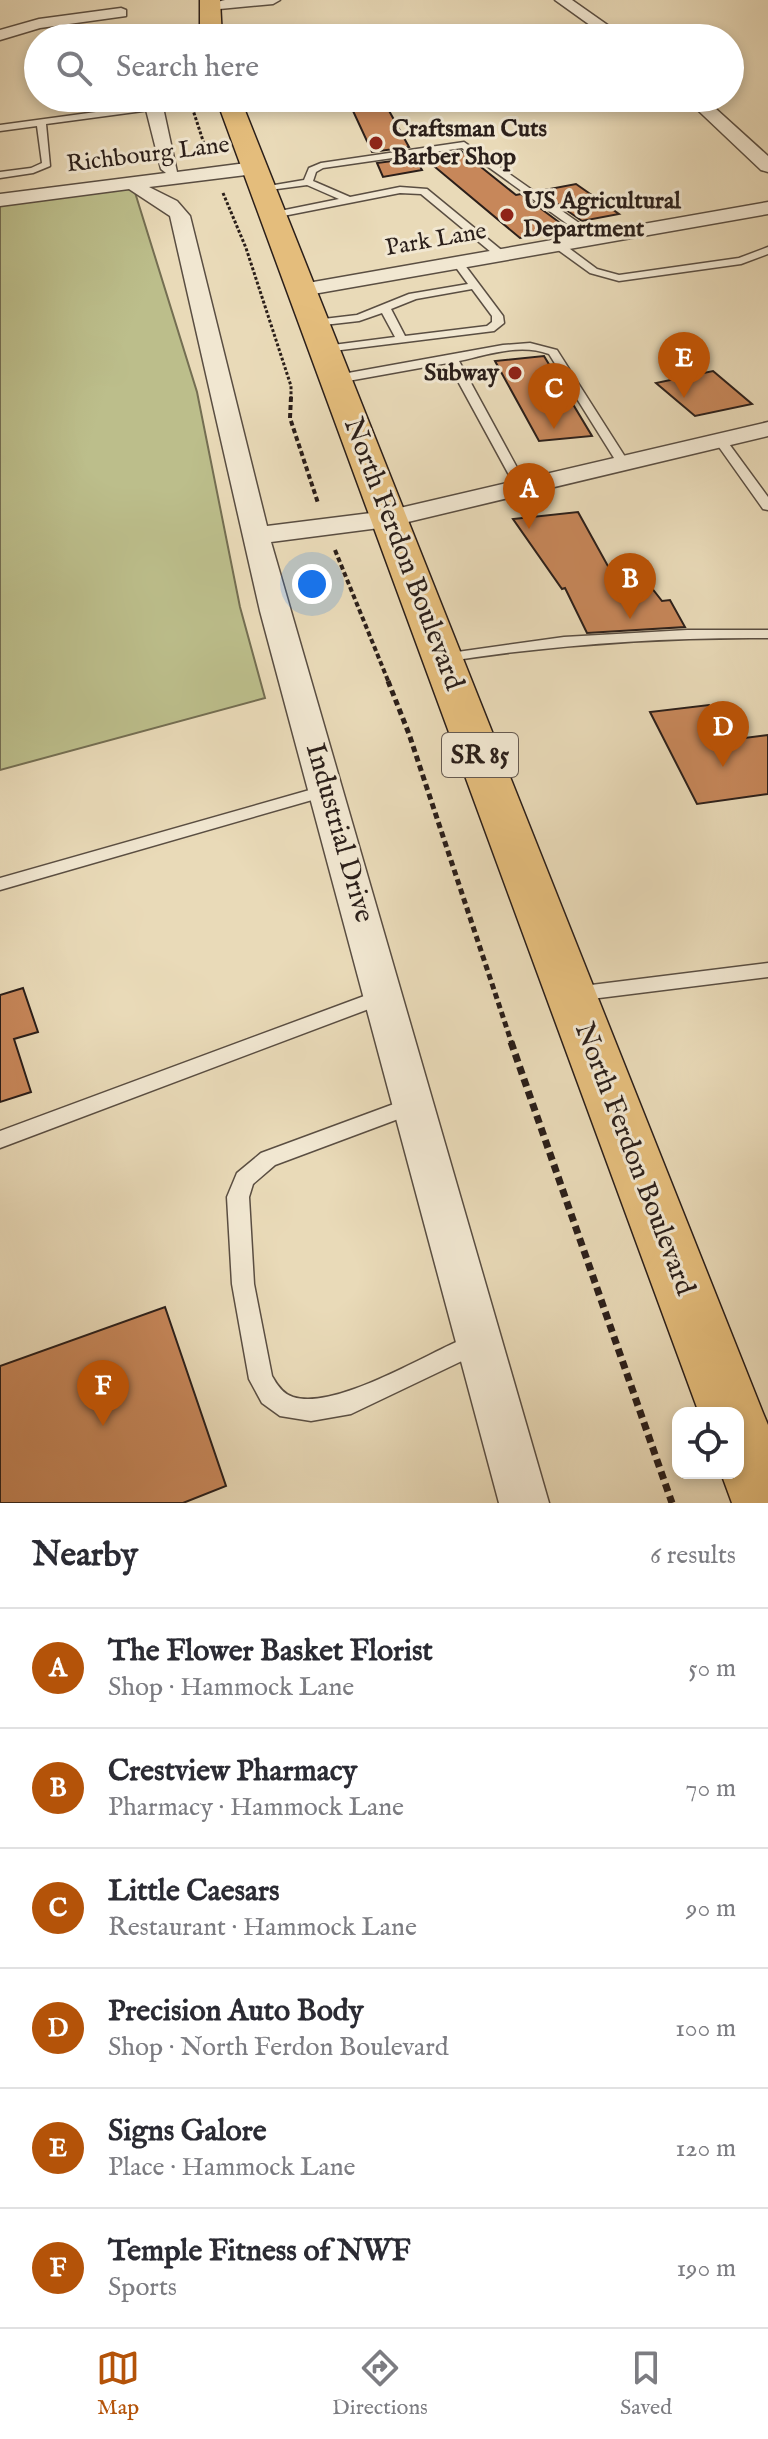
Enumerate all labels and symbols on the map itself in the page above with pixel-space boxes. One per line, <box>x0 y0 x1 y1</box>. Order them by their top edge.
place label: Craftsman Cuts Barber Shop <box>392 114 547 173</box>
street label: Richbourg Lane <box>65 130 231 180</box>
marker: Craftsman Cuts Barber Shop <box>367 134 385 152</box>
place label: US Agricultural Department <box>522 186 681 245</box>
marker: US Agricultural Department <box>498 206 516 224</box>
street label: Park Lane <box>383 216 489 264</box>
pin: E <box>658 332 710 398</box>
place label: Subway <box>424 358 500 389</box>
pin: C <box>528 363 580 429</box>
marker: Subway <box>506 364 524 382</box>
street label: North Ferdon Boulevard <box>335 413 471 695</box>
pin: A <box>503 463 555 529</box>
pin: B <box>604 553 656 619</box>
your location <box>292 564 332 604</box>
pin: D <box>697 701 749 767</box>
road number: SR 85 <box>442 733 518 777</box>
street label: Industrial Drive <box>297 739 381 927</box>
street label: North Ferdon Boulevard <box>566 1018 702 1300</box>
pin: F <box>77 1360 129 1426</box>

